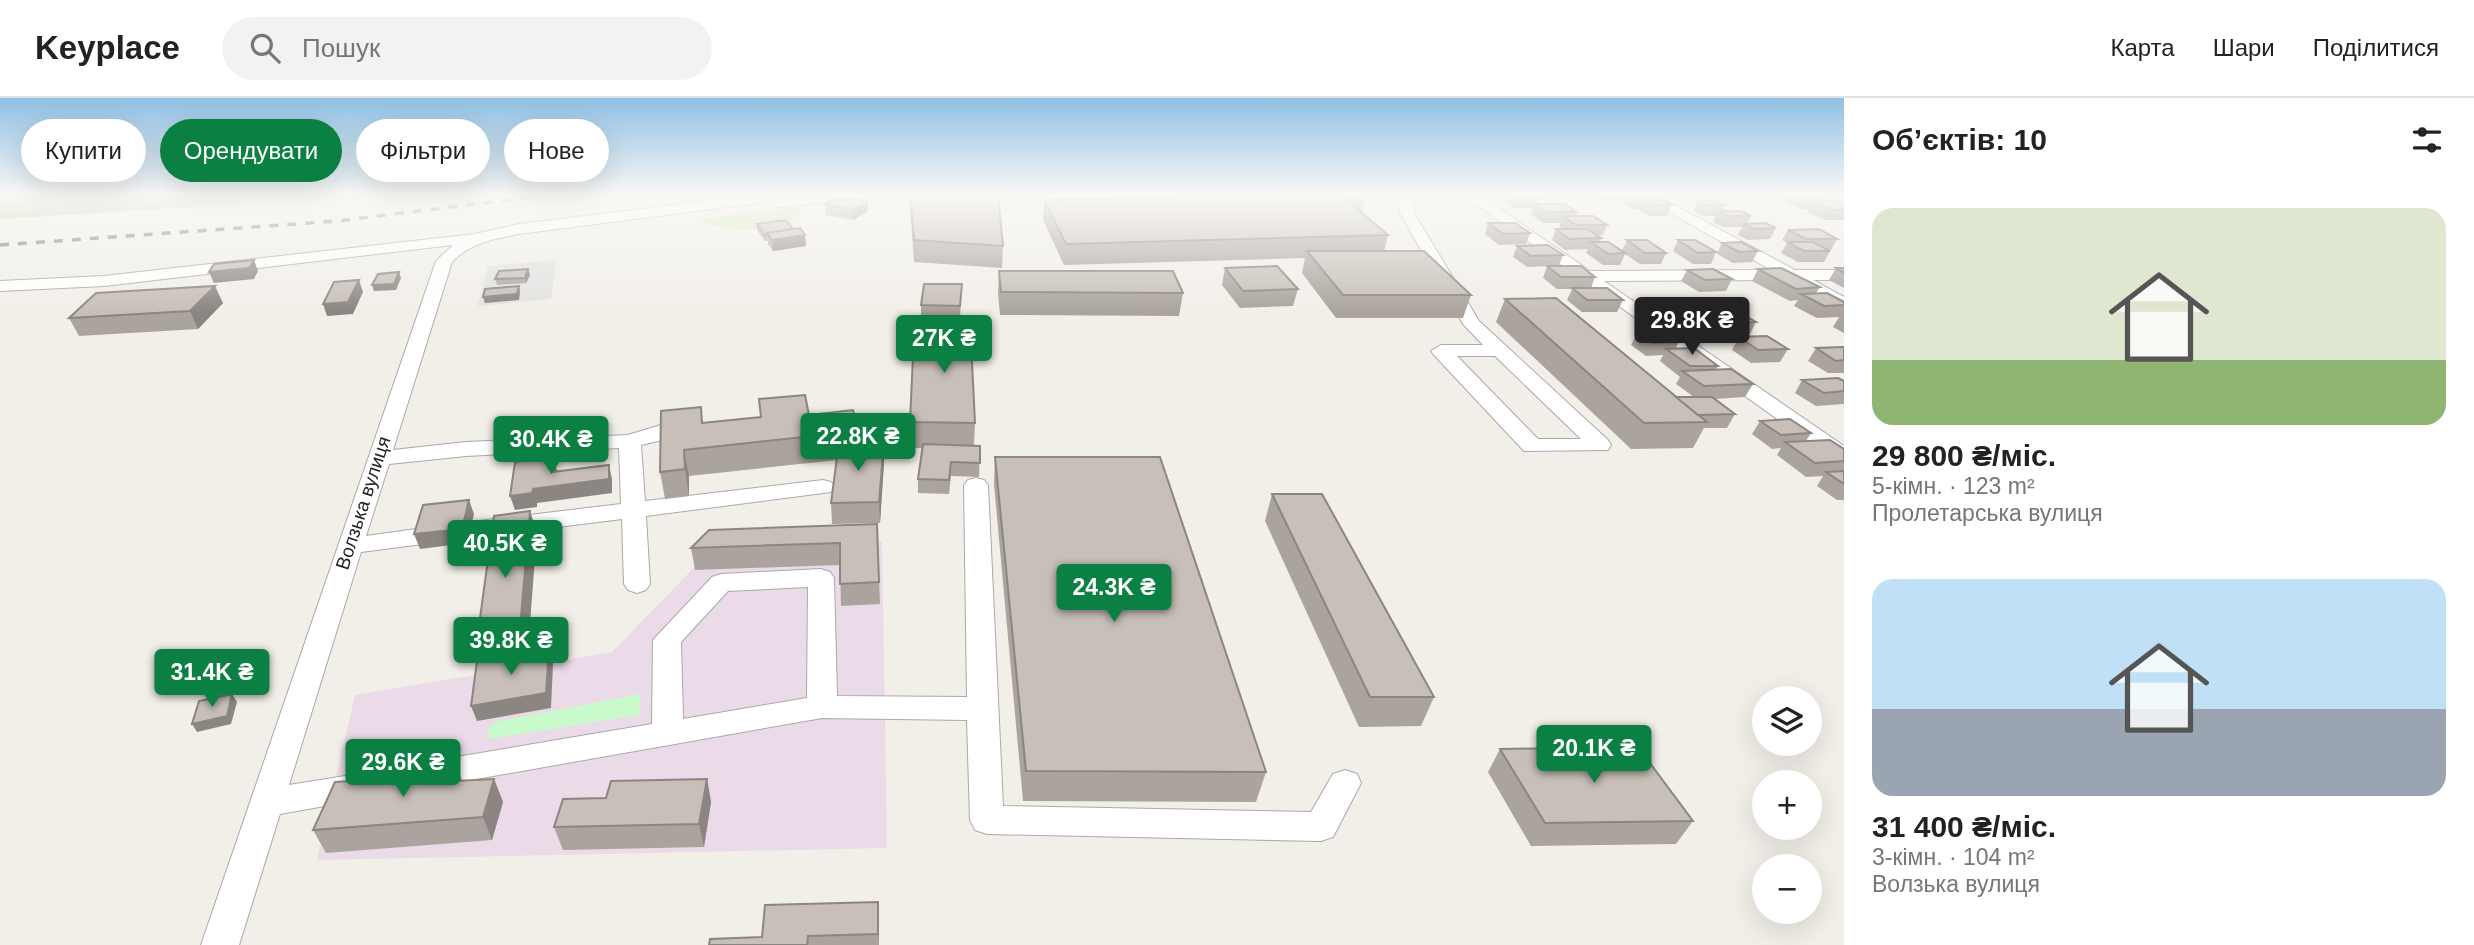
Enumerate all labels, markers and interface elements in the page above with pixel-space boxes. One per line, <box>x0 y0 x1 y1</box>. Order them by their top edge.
search box <box>222 17 712 80</box>
text: Keyplace <box>35 29 180 66</box>
icon: search <box>246 29 284 67</box>
text: Пошук <box>302 33 380 63</box>
text: Карта <box>2110 34 2175 61</box>
text: Шари <box>2213 34 2275 61</box>
text: Поділитися <box>2313 34 2439 61</box>
chip: Купити <box>21 119 146 182</box>
chip: Орендувати <box>160 119 342 182</box>
chip: Фільтри <box>356 119 490 182</box>
chip: Нове <box>504 119 609 182</box>
icon: filters <box>2408 121 2446 159</box>
text: Об’єктів: 10 <box>1872 123 2047 156</box>
icon: home <box>2096 254 2222 380</box>
pin: 29.8K ₴ <box>1627 298 1757 357</box>
text: 29.8K ₴ <box>1650 307 1734 333</box>
pin: 27K ₴ <box>895 316 993 375</box>
text: 27K ₴ <box>912 325 976 351</box>
pin: 22.8K ₴ <box>793 414 923 473</box>
pin: 30.4K ₴ <box>486 416 616 476</box>
text: 22.8K ₴ <box>816 423 900 449</box>
text: 30.4K ₴ <box>509 426 593 452</box>
street label: Волзька вулиця <box>332 434 394 572</box>
text: 29 800 ₴/міс. <box>1872 439 2056 472</box>
text: 5-кімн. · 123 m² <box>1872 473 2035 499</box>
text: Пролетарська вулиця <box>1872 500 2103 526</box>
pin: 40.5K ₴ <box>440 520 570 580</box>
text: 40.5K ₴ <box>463 530 547 556</box>
pin: 24.3K ₴ <box>1049 564 1179 624</box>
text: 24.3K ₴ <box>1072 574 1156 600</box>
pin: 39.8K ₴ <box>446 618 576 677</box>
icon: home <box>2096 625 2222 751</box>
text: 39.8K ₴ <box>469 627 553 653</box>
pin: 31.4K ₴ <box>147 650 277 709</box>
text: 31.4K ₴ <box>170 659 254 685</box>
map controls <box>1752 686 1822 924</box>
button: layers <box>1752 686 1822 756</box>
pin: 20.1K ₴ <box>1529 726 1659 785</box>
text: 20.1K ₴ <box>1552 735 1636 761</box>
pin: 29.6K ₴ <box>338 740 468 799</box>
text: 29.6K ₴ <box>361 749 445 775</box>
button: + <box>1752 770 1822 840</box>
text: 31 400 ₴/міс. <box>1872 810 2056 843</box>
text: 3-кімн. · 104 m² <box>1872 844 2035 870</box>
button: − <box>1752 854 1822 924</box>
text: Волзька вулиця <box>1872 871 2040 897</box>

